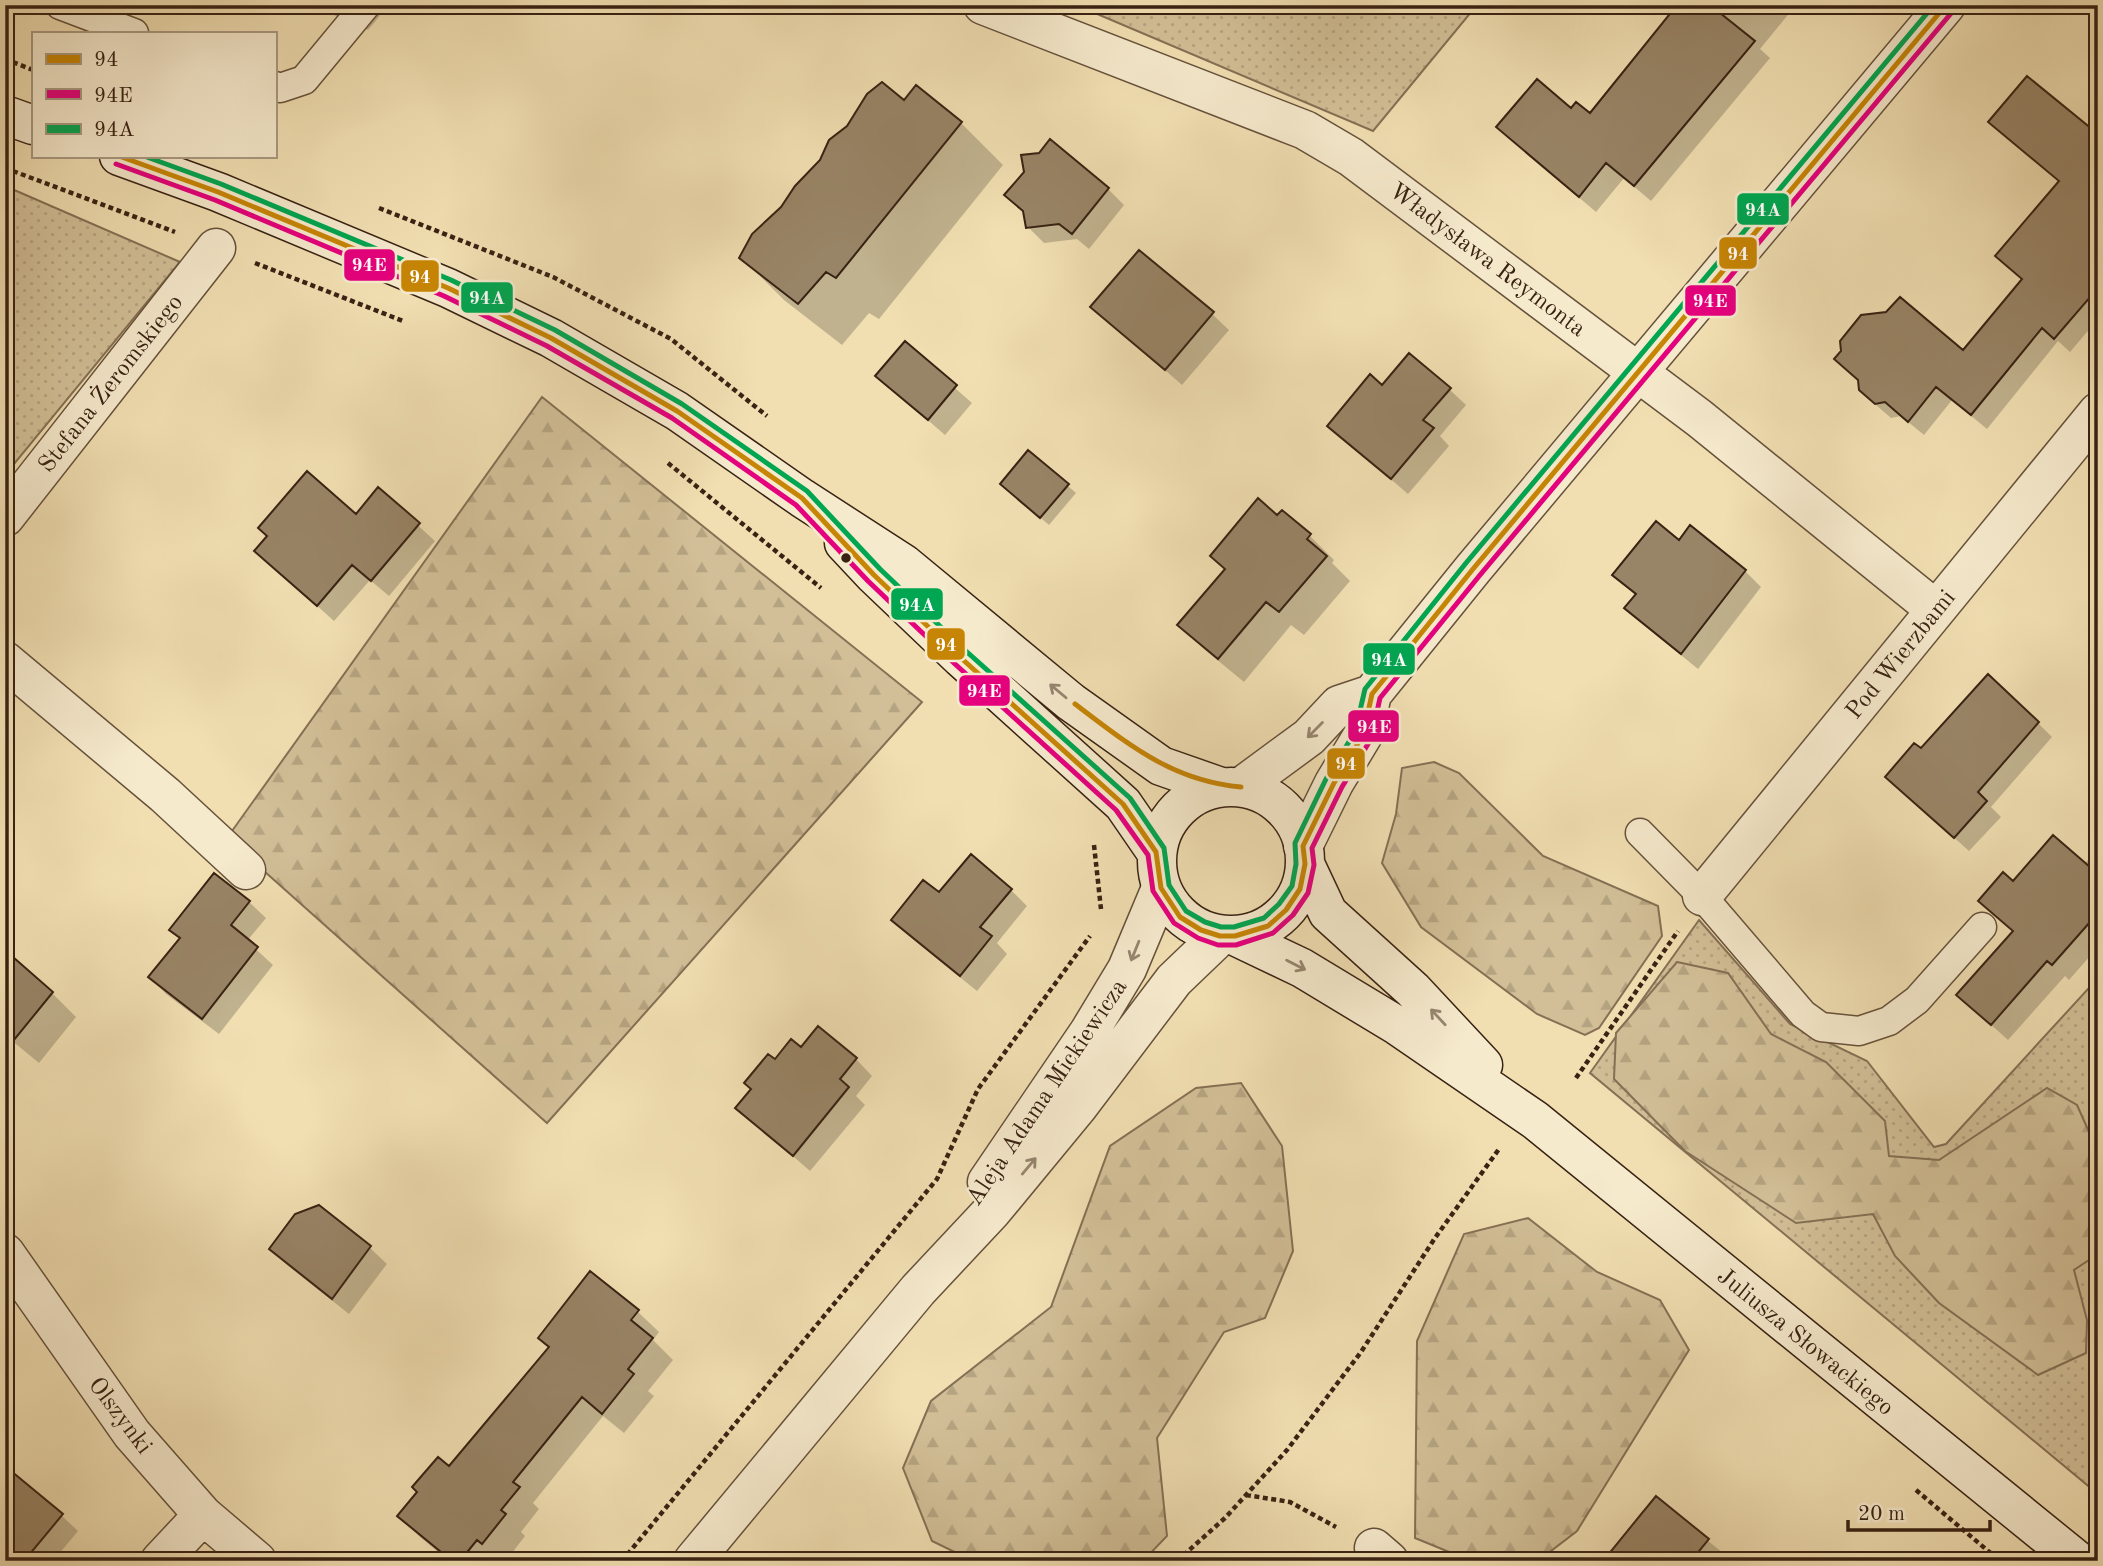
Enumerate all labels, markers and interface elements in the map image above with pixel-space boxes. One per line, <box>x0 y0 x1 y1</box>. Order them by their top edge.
legend <box>32 32 276 158</box>
text: 94 <box>94 50 118 71</box>
text: 94E <box>94 86 133 107</box>
text: 94A <box>94 120 134 141</box>
street label: Władysława Reymonta <box>1384 179 1590 342</box>
line badge: 94A <box>1736 192 1790 226</box>
text: 94A <box>1745 202 1781 221</box>
line badge: 94 <box>1718 236 1758 270</box>
text: 94 <box>1727 246 1749 265</box>
line badge: 94E <box>343 248 396 282</box>
text: 94E <box>351 257 387 276</box>
line badge: 94 <box>400 259 440 293</box>
text: 94 <box>409 269 431 288</box>
line badge: 94A <box>460 281 514 314</box>
line badge: 94E <box>1684 284 1737 317</box>
street label: Stefana Żeromskiego <box>33 289 188 478</box>
text: 94A <box>469 290 505 309</box>
text: 94E <box>1692 293 1728 312</box>
unlabelled marker <box>839 551 853 565</box>
street label: Pod Wierzbami <box>1842 586 1961 724</box>
line badge: 94A <box>890 587 944 621</box>
text: 94A <box>899 597 935 616</box>
line badge: 94 <box>926 627 966 661</box>
text: 94 <box>935 637 957 656</box>
line badge: 94A <box>1362 642 1416 676</box>
text: 94A <box>1371 652 1407 671</box>
line badge: 94E <box>958 674 1011 707</box>
text: 94E <box>966 683 1002 702</box>
one-way arrow <box>1050 683 1068 699</box>
line badge: 94E <box>1347 709 1400 743</box>
text: 94E <box>1356 719 1392 738</box>
one-way arrow <box>1307 721 1324 738</box>
line badge: 94 <box>1326 747 1366 780</box>
text: 94 <box>1335 756 1357 775</box>
one-way arrow <box>1127 940 1140 961</box>
one-way arrow <box>1285 959 1306 973</box>
street label: Aleja Adama Mickiewicza <box>963 975 1132 1211</box>
one-way arrow <box>1430 1008 1446 1026</box>
one-way arrow <box>1021 1158 1037 1176</box>
street label: Juliusza Słowackiego <box>1712 1264 1897 1421</box>
street label: Olszynki <box>83 1373 156 1459</box>
scale bar <box>1848 1489 1989 1533</box>
text: 20 m <box>1858 1504 1905 1525</box>

